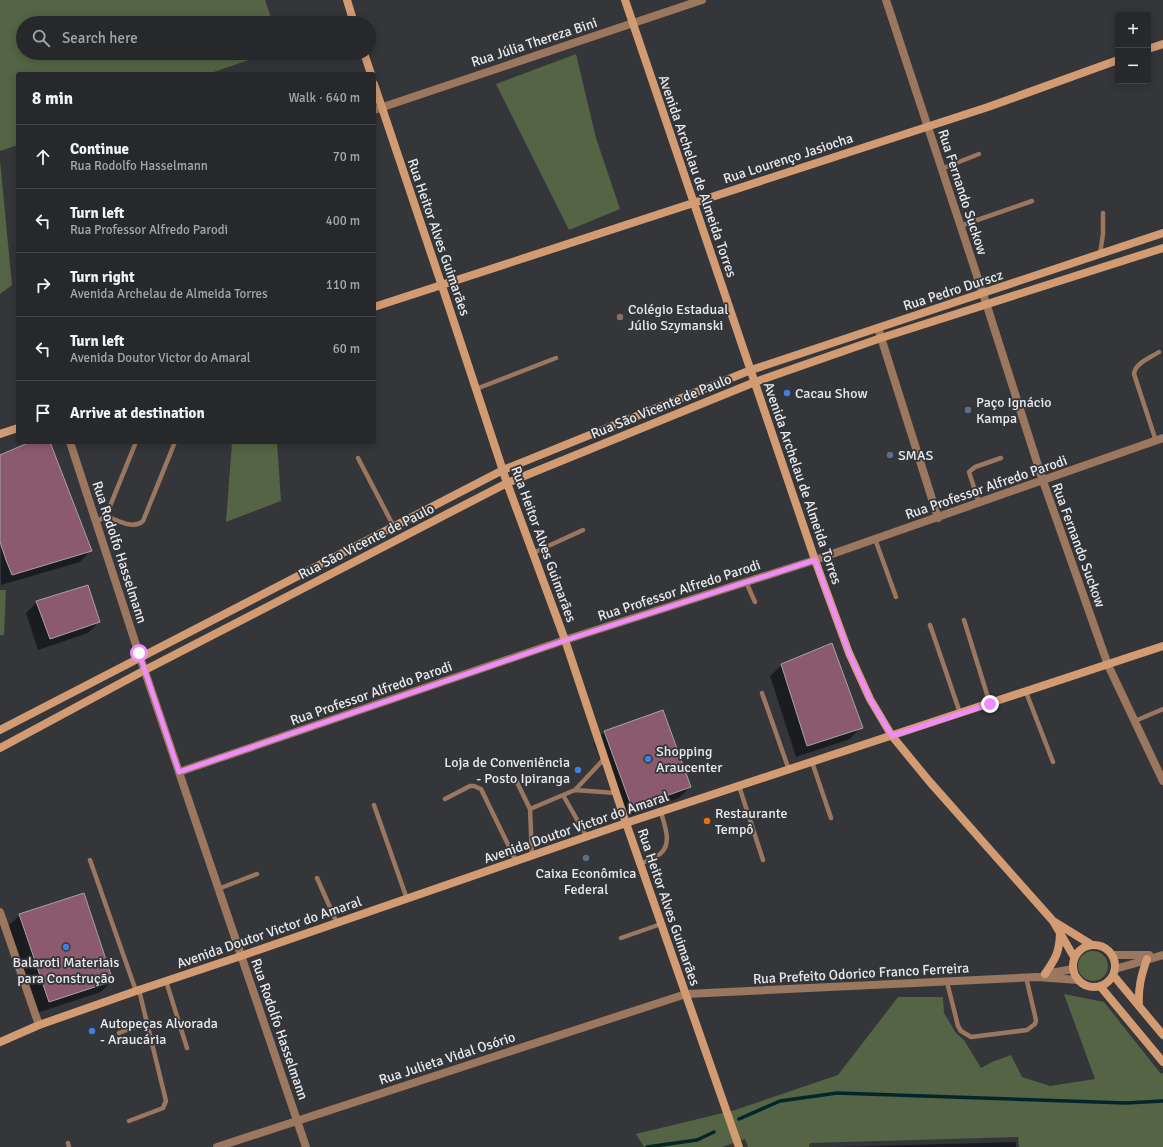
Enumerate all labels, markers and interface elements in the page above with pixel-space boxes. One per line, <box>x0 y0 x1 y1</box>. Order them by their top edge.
map controls <box>1115 12 1151 84</box>
button: + <box>1115 12 1151 48</box>
street label: Rua Júlia Thereza Bini <box>469 14 599 71</box>
search box <box>16 16 376 60</box>
icon: search <box>30 27 52 49</box>
text: Search here <box>62 29 138 47</box>
button: − <box>1115 48 1151 84</box>
street label: Avenida Archelau de Almeida Torres <box>655 73 740 280</box>
text: 8 min <box>32 88 73 109</box>
text: Walk · 640 m <box>289 90 360 106</box>
street label: Rua Fernando Suckow <box>934 127 991 257</box>
street label: Rua Lourenço Jasiocha <box>721 129 855 188</box>
text: Continue <box>70 140 129 158</box>
icon: ahead <box>32 146 54 168</box>
text: 70 m <box>333 149 360 165</box>
street label: Rua Heitor Alves Guimarães <box>404 156 473 318</box>
text: Rua Rodolfo Hasselmann <box>70 158 208 174</box>
text: Turn left <box>70 204 124 222</box>
icon: left <box>32 210 54 232</box>
text: 400 m <box>326 213 360 229</box>
text: Rua Professor Alfredo Parodi <box>70 222 228 238</box>
street label: Rua Pedro Durscz <box>901 266 1005 315</box>
text: Turn right <box>70 268 135 286</box>
icon: right <box>32 274 54 296</box>
text: 110 m <box>326 277 360 293</box>
text: Avenida Archelau de Almeida Torres <box>70 286 268 302</box>
place label: Colégio Estadual Júlio Szymanski <box>628 301 728 334</box>
marker: Colégio Estadual Júlio Szymanski <box>615 312 625 322</box>
text: Turn left <box>70 332 124 350</box>
icon: left <box>32 338 54 360</box>
text: 60 m <box>333 341 360 357</box>
text: Avenida Doutor Victor do Amaral <box>70 350 251 366</box>
street label: Rua São Vicente de Paulo <box>588 370 734 442</box>
street label: Avenida Archelau de Almeida Torres <box>760 380 845 587</box>
place label: Cacau Show <box>795 385 868 402</box>
marker: Cacau Show <box>782 388 792 398</box>
place label: Paço Ignácio Kampa <box>976 394 1052 427</box>
icon: arrive <box>32 402 54 424</box>
text: Arrive at destination <box>70 404 205 422</box>
marker: Paço Ignácio Kampa <box>963 405 973 415</box>
place label: SMAS <box>898 447 933 464</box>
marker: SMAS <box>885 450 895 460</box>
street label: Rua Professor Alfredo Parodi <box>903 452 1069 523</box>
street label: Rua Heitor Alves Guimarães <box>507 464 580 625</box>
street label: Rua Rodolfo Hasselmann <box>88 479 151 625</box>
street label: Rua Fernando Suckow <box>1048 481 1109 610</box>
street label: Rua São Vicente de Paulo <box>295 500 437 583</box>
street label: Rua Professor Alfredo Parodi <box>596 556 763 625</box>
route start <box>130 644 148 662</box>
street label: Rua Professor Alfredo Parodi <box>288 658 454 729</box>
route end <box>981 695 999 713</box>
place label: Shopping Araucenter <box>656 743 723 776</box>
place label: Loja de Conveniência - Posto Ipiranga <box>444 754 570 787</box>
marker: Shopping Araucenter <box>643 754 653 764</box>
marker: Loja de Conveniência - Posto Ipiranga <box>573 765 583 775</box>
street label: Avenida Doutor Victor do Amaral <box>481 788 671 867</box>
place label: Restaurante Tempô <box>715 805 788 838</box>
marker: Restaurante Tempô <box>702 816 712 826</box>
street label: Rua Heitor Alves Guimarães <box>634 826 703 988</box>
marker: Caixa Econômica Federal <box>581 853 591 863</box>
place label: Caixa Econômica Federal <box>536 865 636 898</box>
street label: Avenida Doutor Victor do Amaral <box>174 893 364 972</box>
marker: Balaroti Materiais para Construção <box>61 942 71 952</box>
place label: Balaroti Materiais para Construção <box>13 954 119 987</box>
street label: Rua Rodolfo Hasselmann <box>247 956 312 1102</box>
street label: Rua Prefeito Odorico Franco Ferreira <box>752 959 970 988</box>
place label: Autopeças Alvorada - Araucária <box>100 1015 218 1048</box>
marker: Autopeças Alvorada - Araucária <box>87 1026 97 1036</box>
street label: Rua Julieta Vidal Osório <box>377 1028 518 1089</box>

